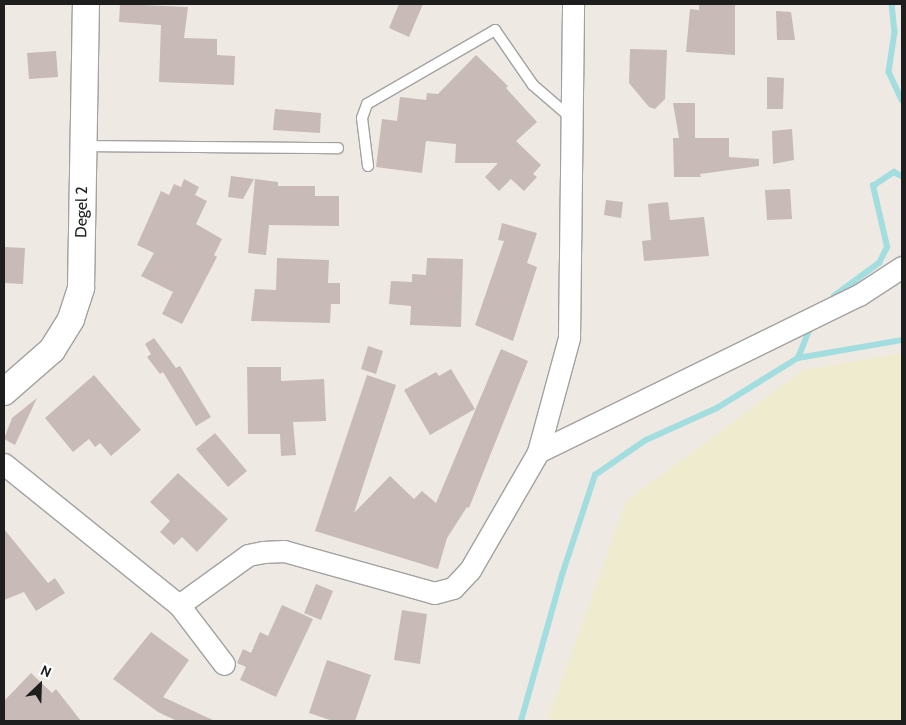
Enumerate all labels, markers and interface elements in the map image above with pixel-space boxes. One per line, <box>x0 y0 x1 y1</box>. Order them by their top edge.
street label: Degel 2 <box>72 186 92 238</box>
north arrow <box>15 660 65 710</box>
text: N <box>38 661 54 682</box>

